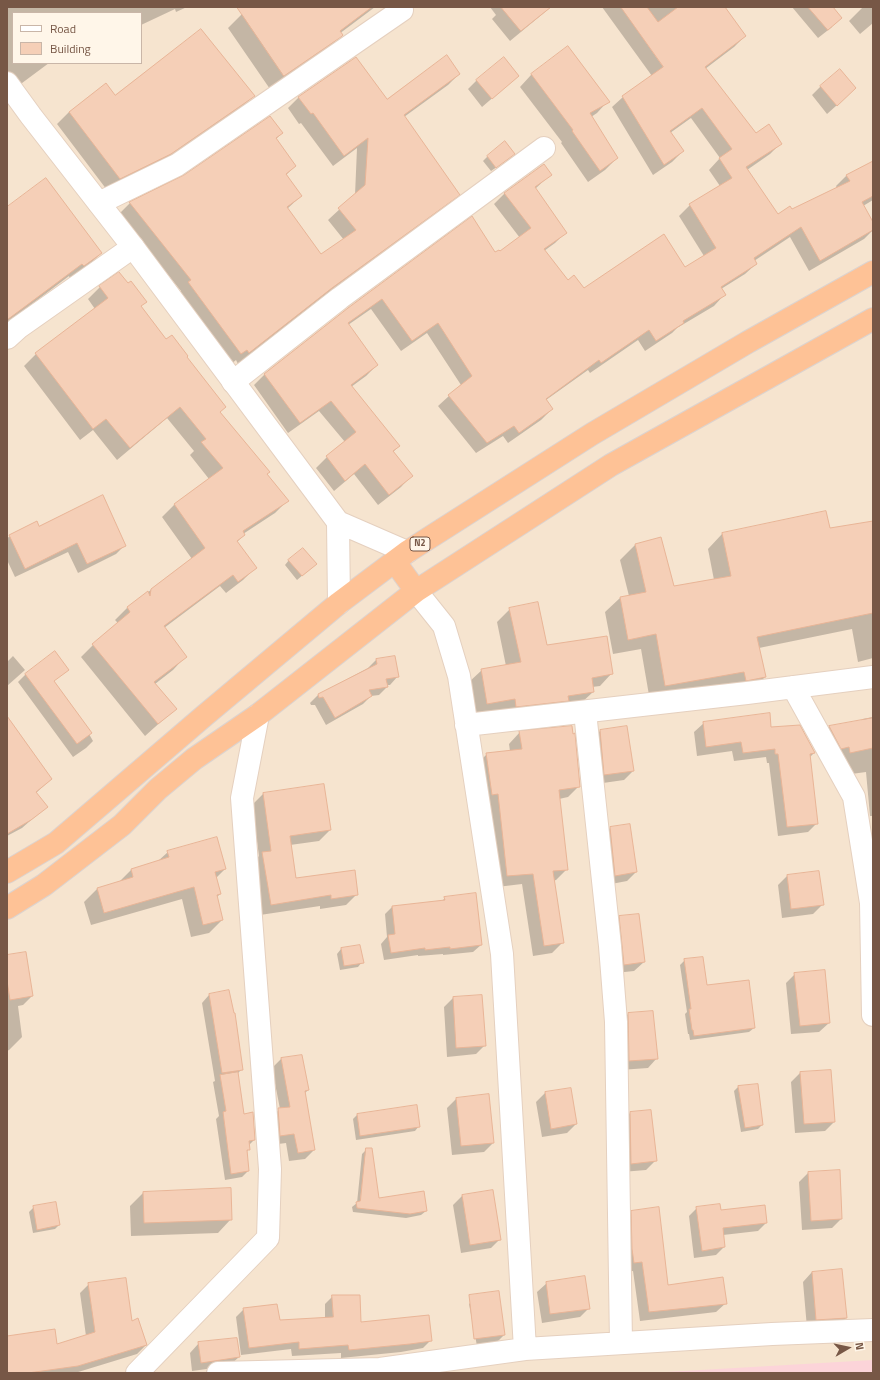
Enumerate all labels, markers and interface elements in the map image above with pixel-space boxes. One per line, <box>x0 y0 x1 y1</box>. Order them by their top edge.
legend <box>12 12 142 64</box>
text: Road <box>50 19 76 38</box>
text: Building <box>50 39 91 58</box>
road number: N2 <box>410 537 430 551</box>
north arrow <box>828 1328 868 1368</box>
text: N <box>851 1341 868 1351</box>

